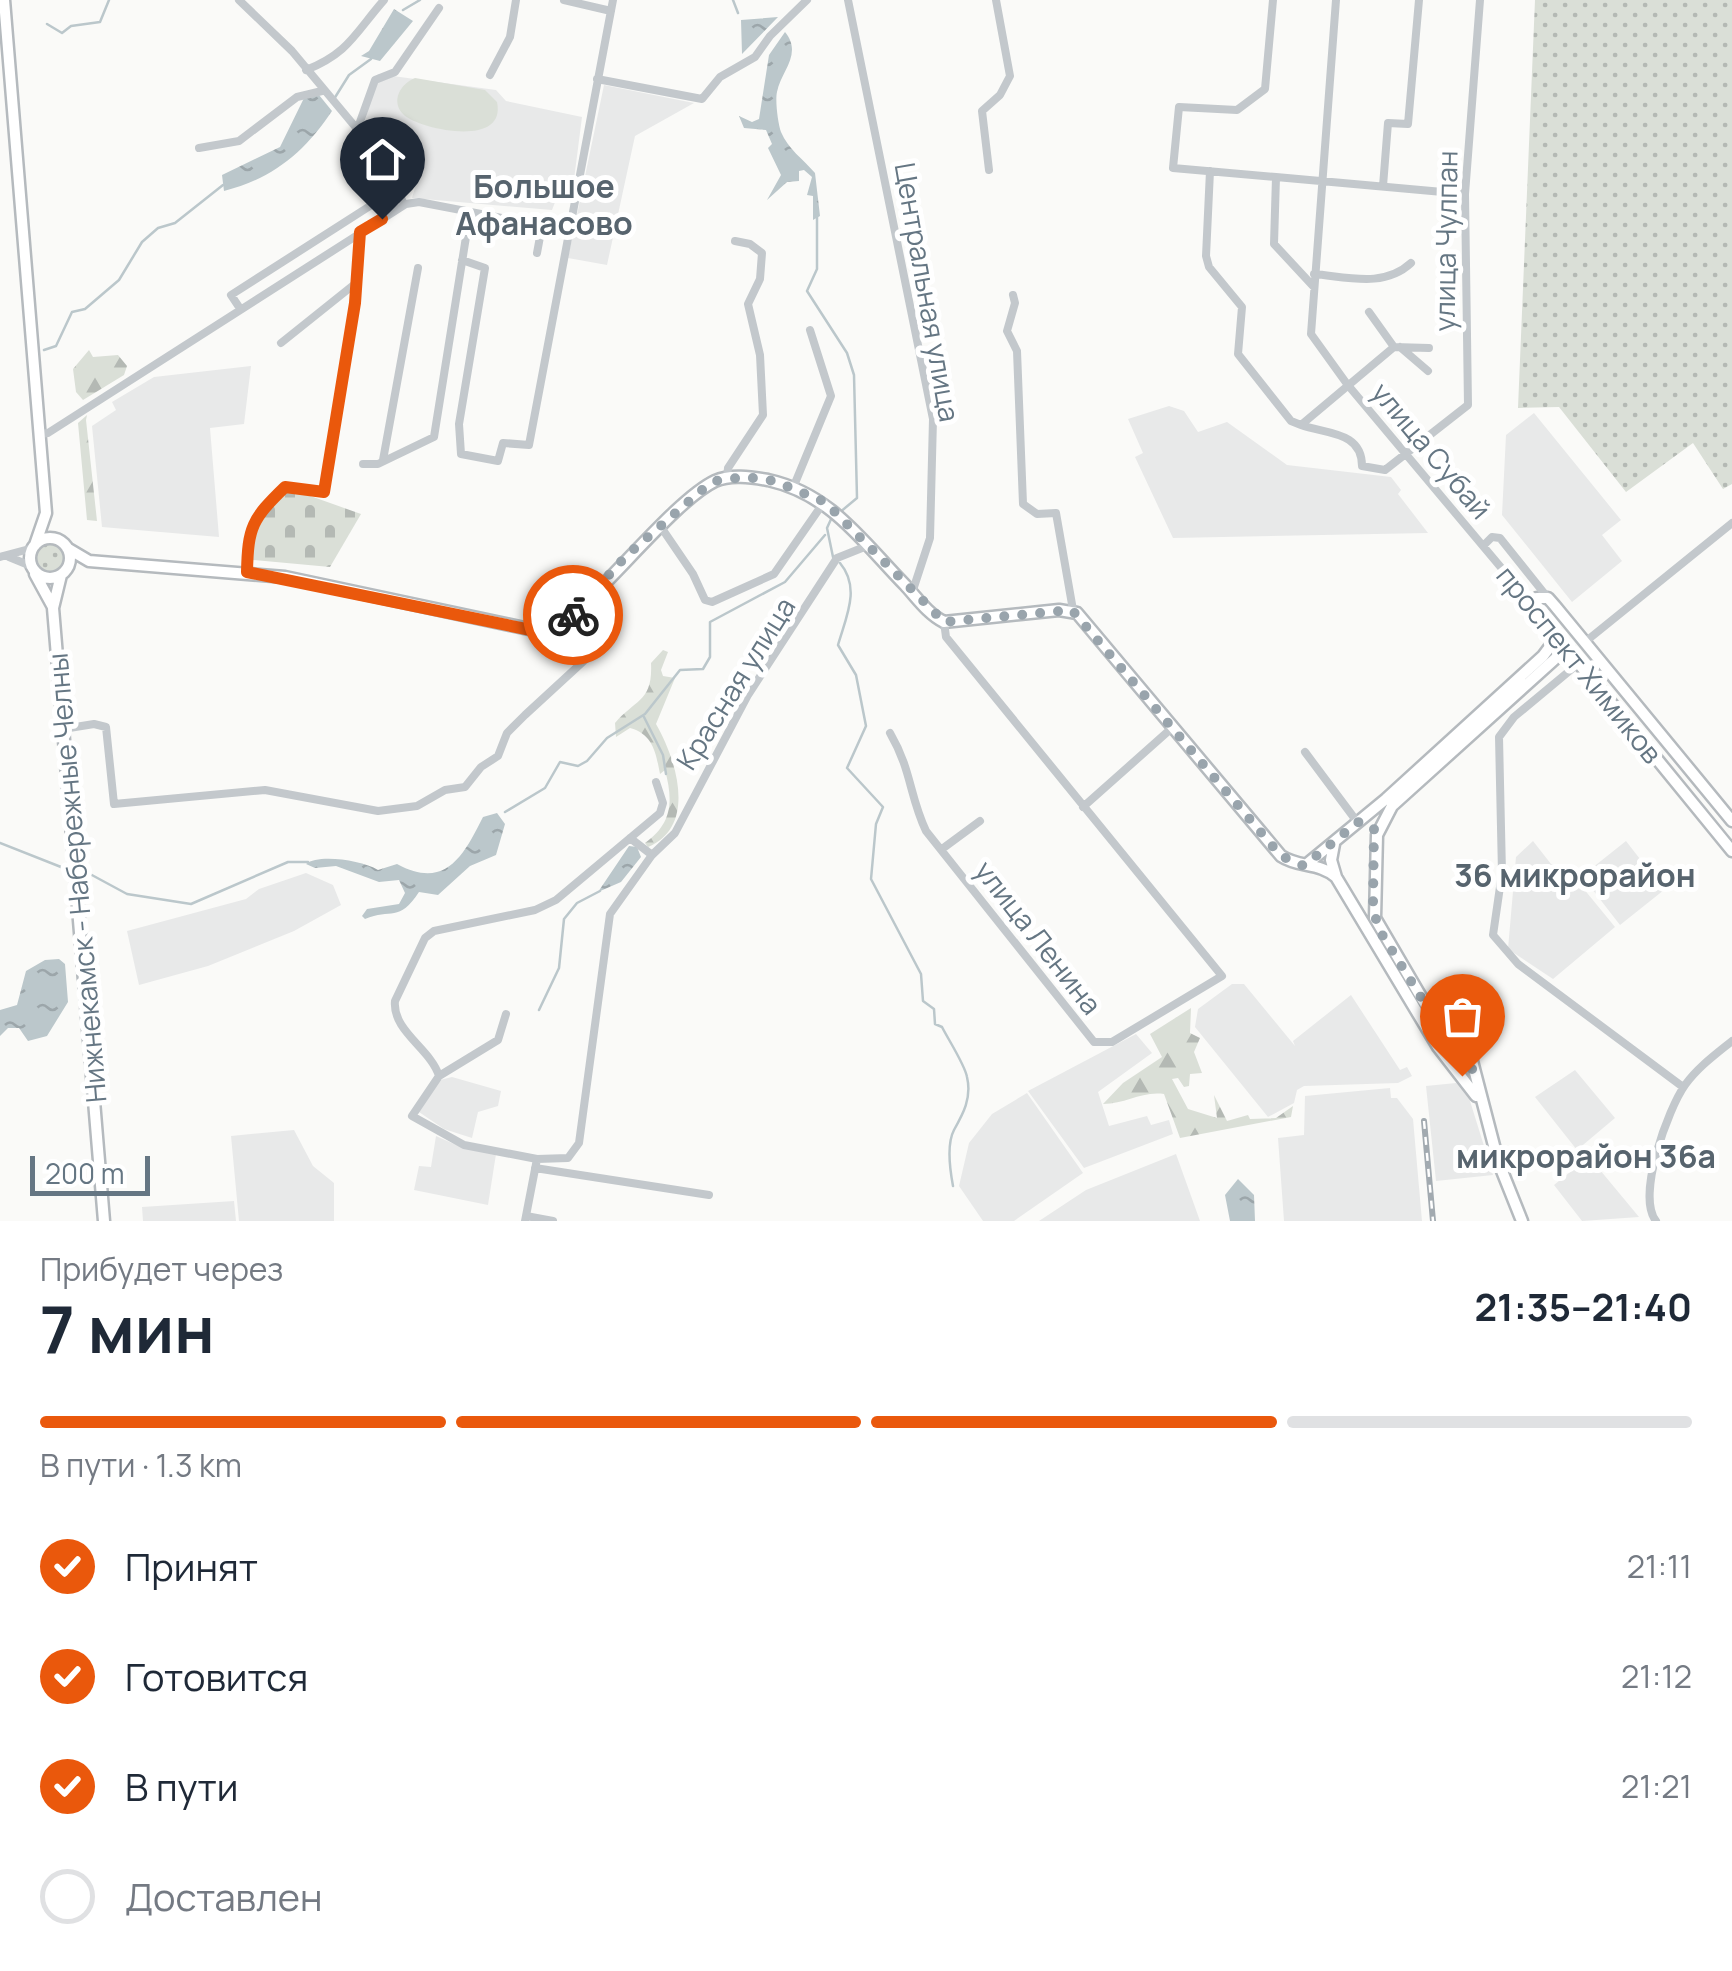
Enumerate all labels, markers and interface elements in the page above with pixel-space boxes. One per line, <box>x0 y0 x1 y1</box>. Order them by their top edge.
pin <box>340 117 425 220</box>
icon: home <box>355 132 410 187</box>
street label: улица Чулпан <box>1424 150 1466 332</box>
street label: Центральная улица <box>887 160 969 424</box>
district label: Большое Афанасово <box>455 164 633 245</box>
street label: улица Субай <box>1364 374 1500 526</box>
street label: проспект Химиков <box>1488 557 1672 771</box>
courier <box>523 565 623 665</box>
icon: bike <box>546 588 601 643</box>
street label: Красная улица <box>667 590 803 776</box>
street label: Нижнекамск - Набережные Челны <box>37 652 115 1104</box>
street label: улица Ленина <box>967 852 1111 1022</box>
district label: 36 микрорайон <box>1454 853 1696 897</box>
pin <box>1420 974 1505 1077</box>
icon: bag <box>1435 989 1490 1044</box>
district label: микрорайон 36а <box>1456 1134 1716 1178</box>
scale bar <box>30 1151 150 1196</box>
text: 200 m <box>45 1154 124 1192</box>
text: Прибудет через <box>40 1247 283 1291</box>
text: 21:35–21:40 <box>1474 1280 1692 1332</box>
text: 7 мин <box>40 1284 215 1373</box>
text: В пути · 1.3 km <box>40 1443 242 1487</box>
icon: check <box>40 1539 95 1594</box>
text: Принят <box>125 1540 258 1592</box>
text: 21:11 <box>1627 1544 1692 1588</box>
icon: check <box>40 1649 95 1704</box>
text: Готовится <box>125 1650 308 1702</box>
text: 21:12 <box>1621 1654 1692 1698</box>
icon: check <box>40 1759 95 1814</box>
text: В пути <box>125 1760 238 1812</box>
text: 21:21 <box>1621 1764 1692 1808</box>
text: Доставлен <box>125 1870 323 1922</box>

